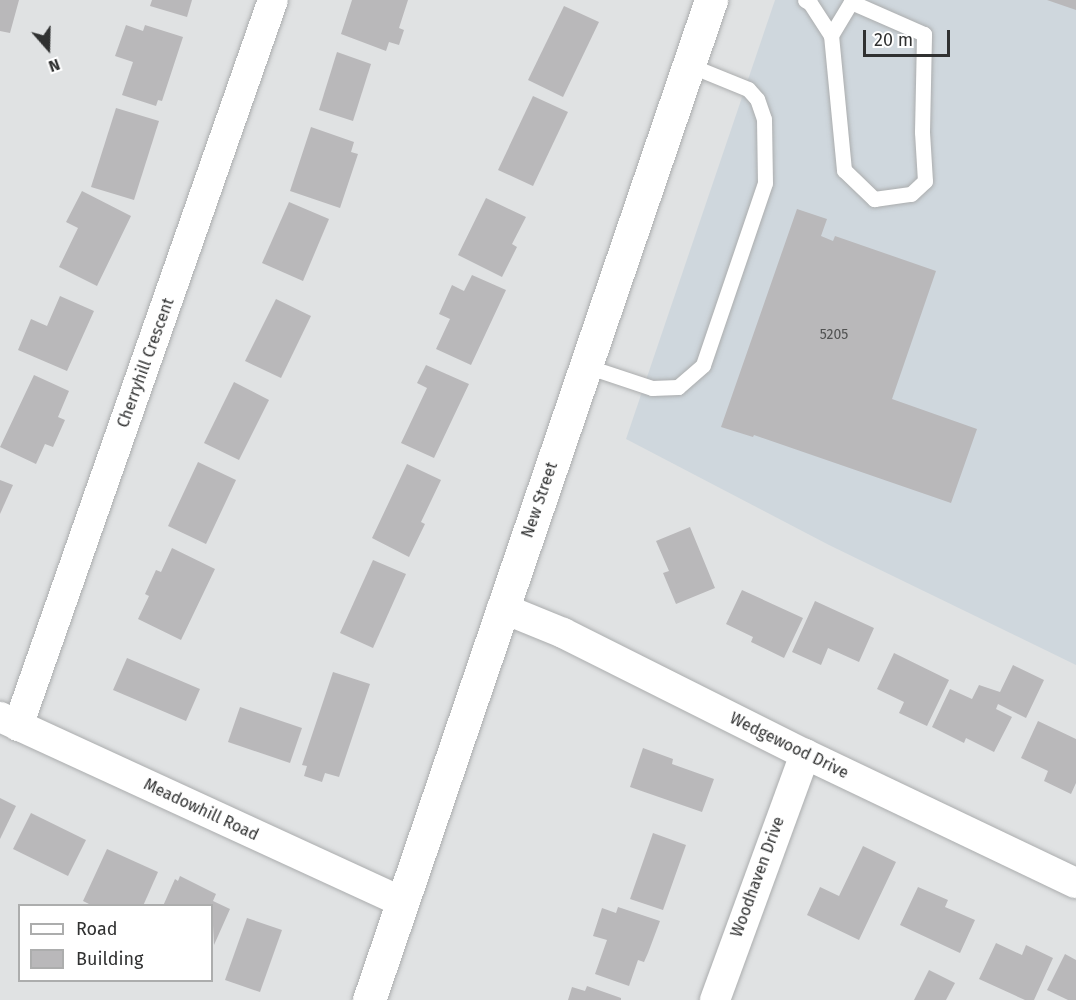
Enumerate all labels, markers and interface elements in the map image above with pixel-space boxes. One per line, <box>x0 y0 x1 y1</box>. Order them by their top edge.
north arrow <box>18 18 78 78</box>
scale bar <box>866 18 953 56</box>
text: 20 m <box>874 29 913 51</box>
text: N <box>46 55 63 76</box>
street label: Cherryhill Crescent <box>114 296 178 430</box>
house number: 5205 <box>820 327 848 343</box>
street label: New Street <box>518 460 562 540</box>
street label: Wedgewood Drive <box>727 709 851 783</box>
street label: Meadowhill Road <box>141 775 261 845</box>
street label: Woodhaven Drive <box>727 814 789 940</box>
legend <box>18 904 213 982</box>
text: Road <box>76 918 118 940</box>
text: Building <box>76 948 143 970</box>

